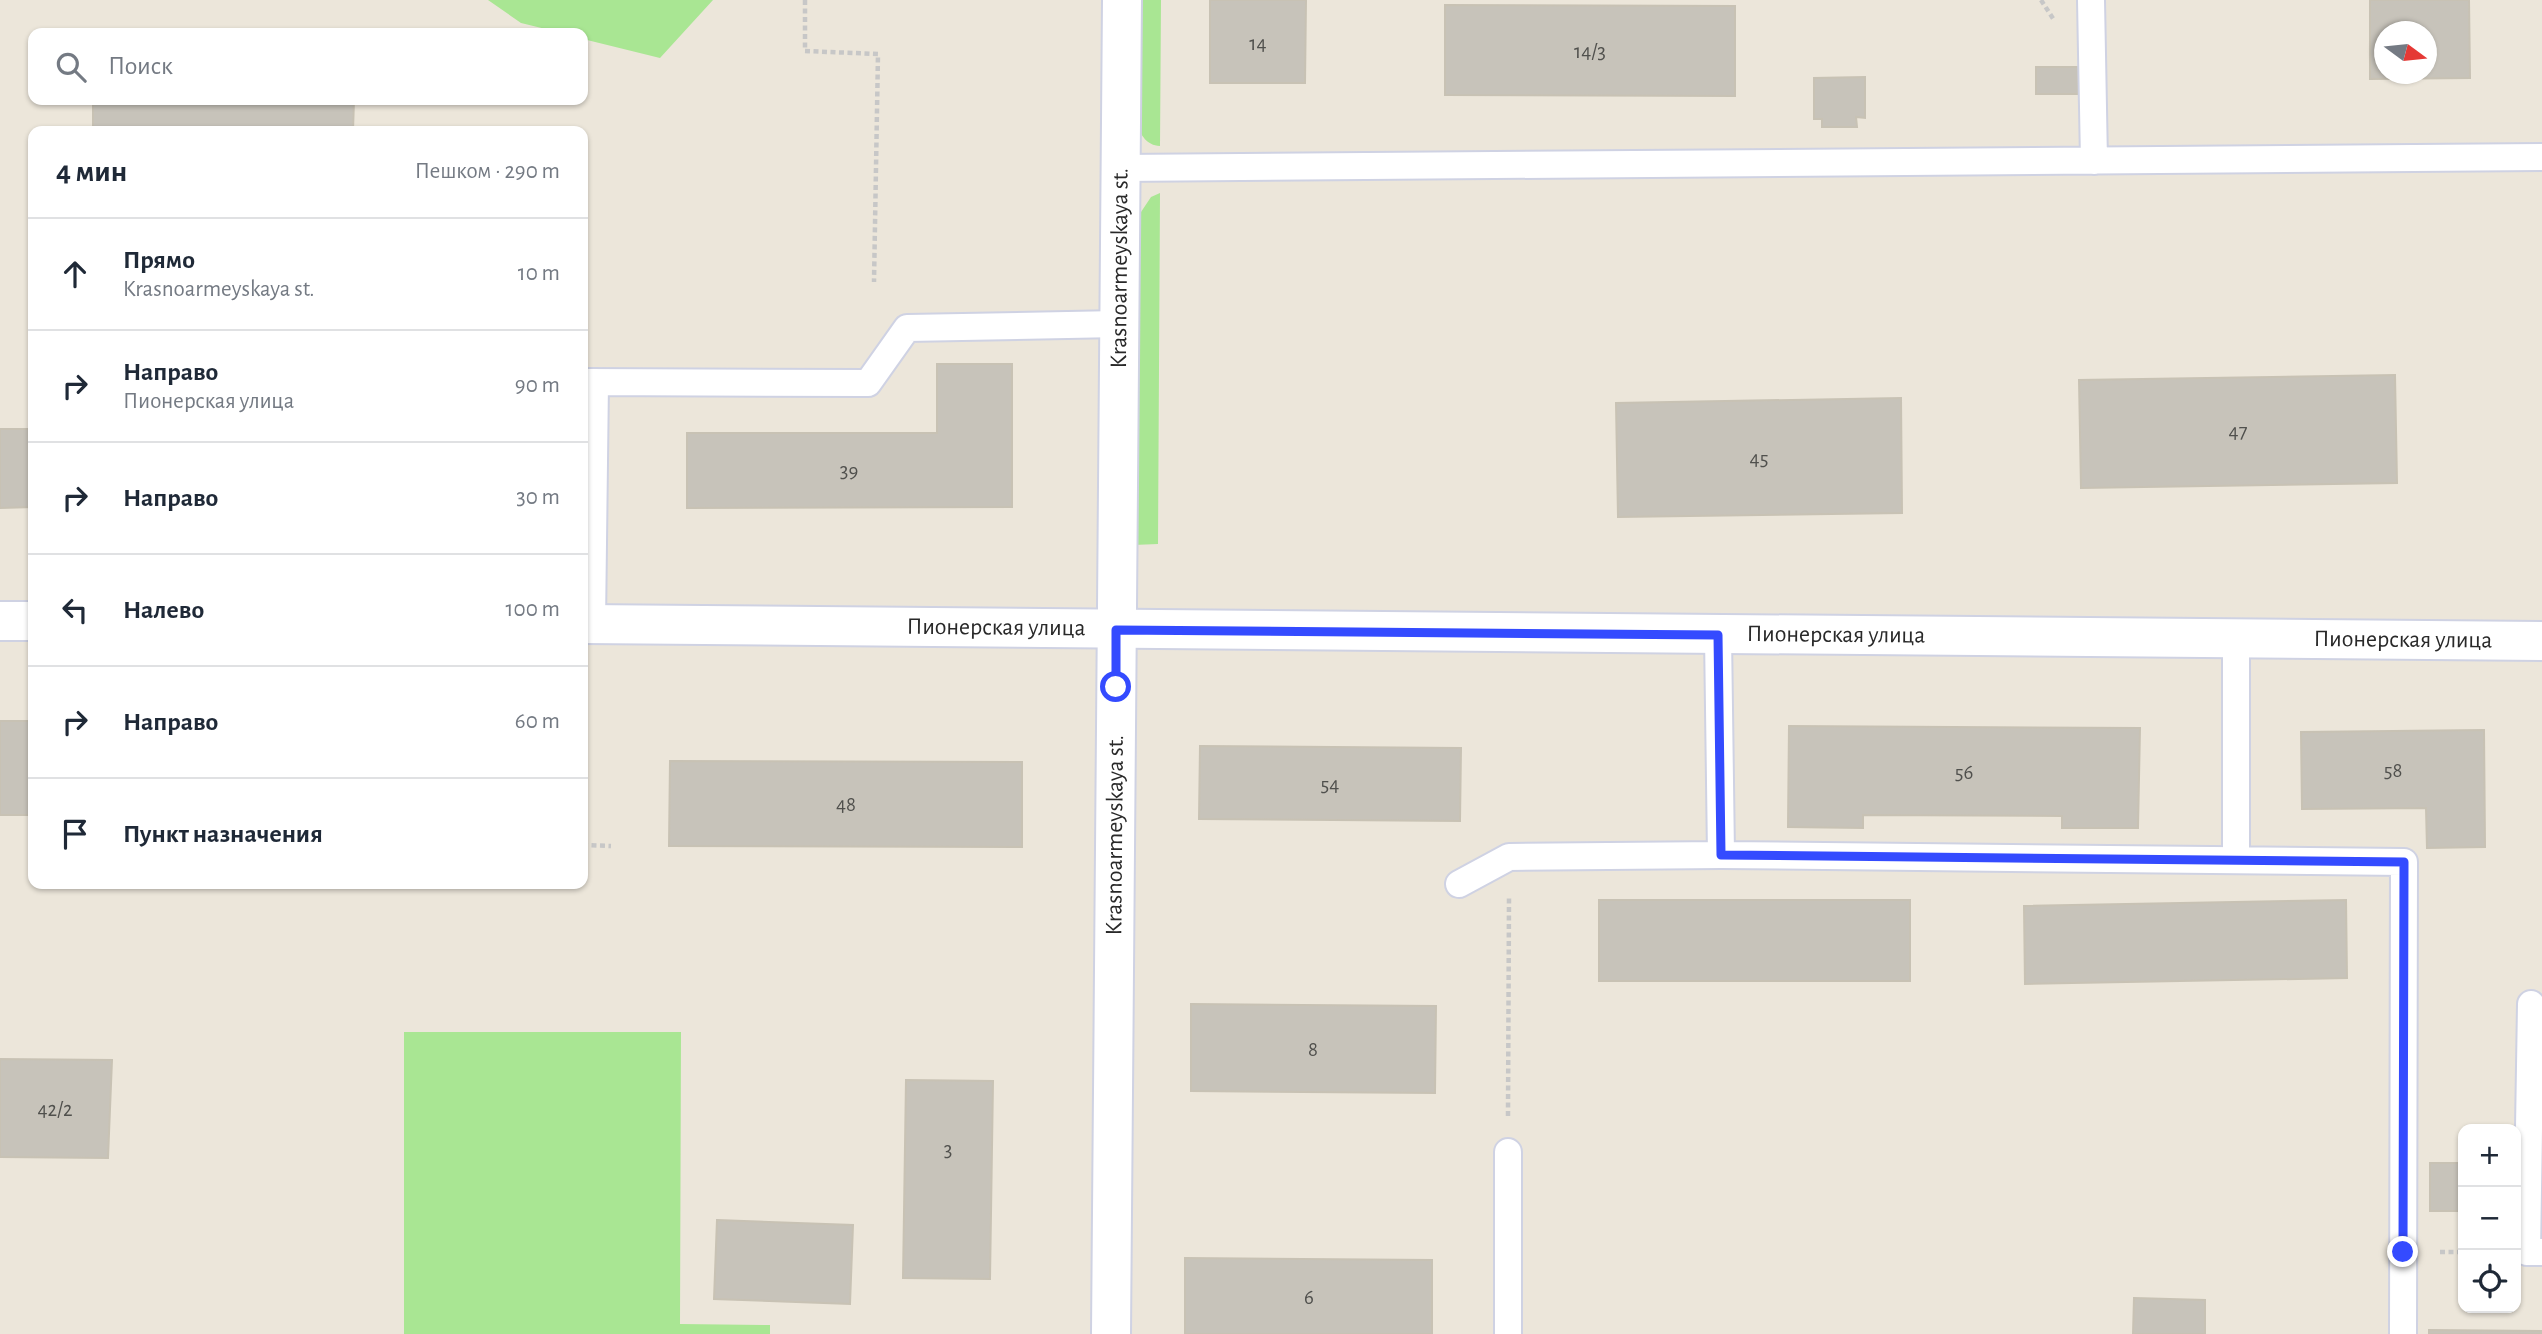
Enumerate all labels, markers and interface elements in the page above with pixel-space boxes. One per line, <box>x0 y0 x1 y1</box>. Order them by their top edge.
north arrow <box>2374 21 2437 84</box>
search box <box>28 28 588 105</box>
house number: 14 <box>1249 33 1267 54</box>
house number: 14/3 <box>1574 41 1606 62</box>
icon: search <box>52 48 90 86</box>
text: Поиск <box>108 53 173 79</box>
text: 4 мин <box>56 157 127 187</box>
text: Пешком · 290 m <box>415 160 560 183</box>
street label: Krasnoarmeyskaya st. <box>1107 168 1133 368</box>
text: Прямо <box>123 247 195 273</box>
icon: ahead <box>56 255 94 293</box>
text: 10 m <box>518 262 560 285</box>
text: Krasnoarmeyskaya st. <box>123 278 315 301</box>
text: Направо <box>123 359 218 385</box>
icon: right <box>56 367 94 405</box>
text: 90 m <box>515 374 560 397</box>
text: Пионерская улица <box>123 390 294 413</box>
house number: 47 <box>2229 421 2248 442</box>
house number: 45 <box>1750 448 1768 469</box>
house number: 39 <box>840 460 858 481</box>
icon: right <box>56 479 94 517</box>
text: Направо <box>123 485 218 511</box>
text: 30 m <box>516 486 560 509</box>
icon: left <box>56 591 94 629</box>
text: Налево <box>123 597 204 623</box>
text: 100 m <box>506 598 560 621</box>
street label: Пионерская улица <box>906 615 1086 640</box>
street label: Пионерская улица <box>1746 622 1926 648</box>
street label: Пионерская улица <box>2313 627 2493 653</box>
route start <box>1100 671 1131 702</box>
icon: right <box>56 703 94 741</box>
text: Направо <box>123 709 218 735</box>
text: 60 m <box>515 710 560 733</box>
street label: Krasnoarmeyskaya st. <box>1102 735 1128 935</box>
house number: 58 <box>2384 760 2402 781</box>
house number: 56 <box>1955 762 1973 783</box>
house number: 54 <box>1321 774 1339 795</box>
house number: 48 <box>836 794 856 815</box>
icon: arrive <box>56 815 94 853</box>
text: Пункт назначения <box>123 821 323 847</box>
house number: 8 <box>1308 1039 1318 1060</box>
house number: 42/2 <box>37 1099 73 1120</box>
map controls <box>2458 1124 2521 1313</box>
button: + <box>2458 1124 2521 1187</box>
house number: 3 <box>944 1139 952 1160</box>
button: − <box>2458 1187 2521 1250</box>
route end <box>2387 1236 2418 1267</box>
button: locate <box>2458 1250 2521 1313</box>
house number: 6 <box>1304 1287 1314 1308</box>

